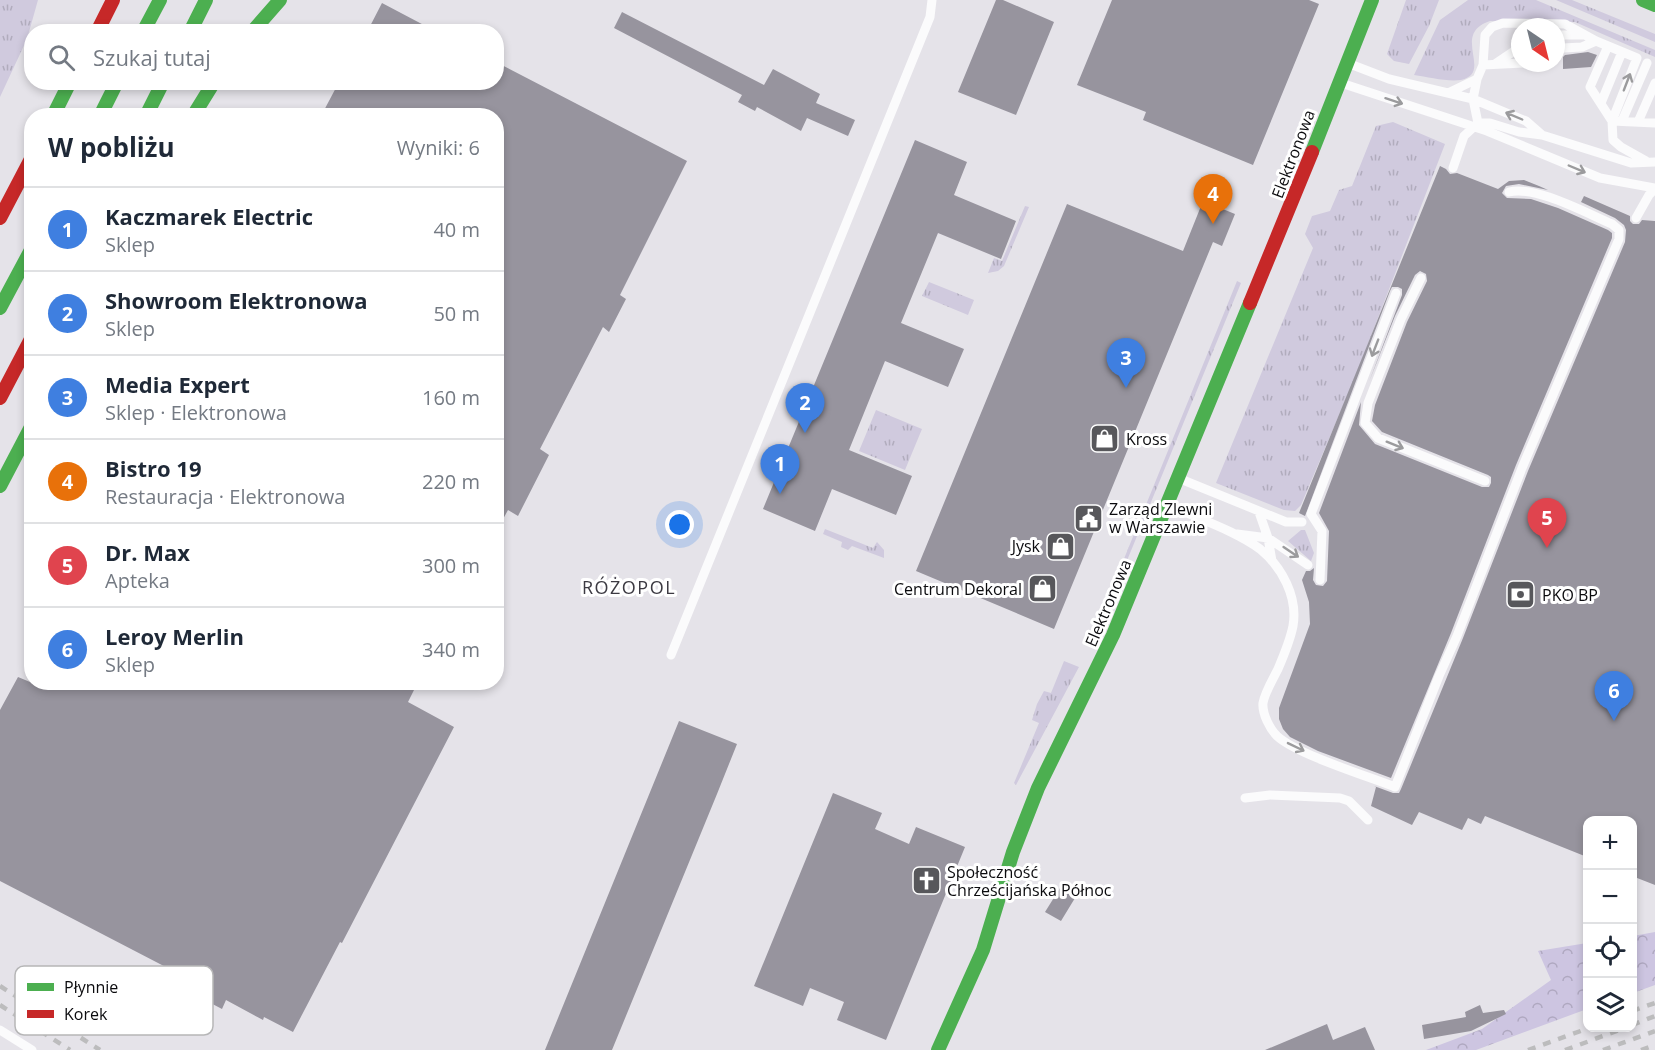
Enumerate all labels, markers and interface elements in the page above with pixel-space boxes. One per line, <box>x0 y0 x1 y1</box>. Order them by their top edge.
north arrow <box>1511 18 1565 72</box>
search box <box>24 24 504 90</box>
icon: search <box>45 41 78 74</box>
text: Szukaj tutaj <box>93 42 211 72</box>
one-way arrow <box>1622 73 1633 92</box>
one-way arrow <box>1384 96 1403 107</box>
street label: Elektronowa <box>1266 107 1320 201</box>
one-way arrow <box>1505 110 1523 121</box>
text: W pobliżu <box>48 129 175 165</box>
text: Wyniki: 6 <box>397 134 480 161</box>
one-way arrow <box>1567 164 1585 175</box>
pin: 4 <box>1194 174 1232 224</box>
text: Kaczmarek Electric <box>105 201 313 231</box>
text: 1 <box>62 216 73 243</box>
text: 40 m <box>433 216 480 243</box>
text: Sklep <box>105 231 155 258</box>
text: Showroom Elektronowa <box>105 285 368 315</box>
text: 2 <box>62 300 73 327</box>
text: 50 m <box>433 300 480 327</box>
text: Sklep <box>105 315 155 342</box>
pin: 3 <box>1106 338 1146 388</box>
one-way arrow <box>1369 338 1380 356</box>
text: Media Expert <box>105 369 250 399</box>
text: 3 <box>62 384 73 411</box>
text: 160 m <box>422 384 480 411</box>
pin: 2 <box>786 384 824 433</box>
text: Sklep · Elektronowa <box>105 399 287 426</box>
shop icon: Kross <box>1089 423 1121 455</box>
place label: Kross <box>1126 428 1167 450</box>
one-way arrow <box>1385 440 1403 451</box>
pin: 1 <box>760 444 800 494</box>
text: Bistro 19 <box>105 453 201 483</box>
text: 4 <box>62 468 73 495</box>
text: 220 m <box>422 468 480 495</box>
text: Restauracja · Elektronowa <box>105 483 345 510</box>
place label: Zarząd Zlewni w Warszawie <box>1109 498 1212 538</box>
pin: 5 <box>1528 498 1566 548</box>
public building icon: Zarząd Zlewni w Warszawie <box>1072 502 1104 534</box>
your location <box>665 510 694 539</box>
shop icon: Jysk <box>1045 530 1077 562</box>
place label: Jysk <box>1010 535 1041 557</box>
text: Dr. Max <box>105 537 190 567</box>
one-way arrow <box>1282 546 1299 559</box>
text: 5 <box>62 552 73 579</box>
text: 300 m <box>422 552 480 579</box>
street label: Elektronowa <box>1080 556 1136 650</box>
text: Apteka <box>105 567 170 594</box>
shop icon: Centrum Dekoral <box>1027 573 1059 605</box>
district label: RÓŻOPOL <box>582 575 676 599</box>
place label: Centrum Dekoral <box>894 578 1022 600</box>
bank icon: PKO BP <box>1505 579 1537 611</box>
place label: PKO BP <box>1542 584 1598 606</box>
text: Leroy Merlin <box>105 621 244 651</box>
text: 6 <box>62 636 73 663</box>
text: 340 m <box>422 636 480 663</box>
text: Sklep <box>105 651 155 678</box>
pin: 6 <box>1594 672 1634 721</box>
one-way arrow <box>1287 742 1305 754</box>
map controls <box>1583 816 1637 1032</box>
button: + <box>1583 816 1637 870</box>
place label: Społeczność Chrześcijańska Północ <box>947 861 1112 901</box>
church icon: Społeczność Chrześcijańska Północ <box>910 865 942 897</box>
button: − <box>1583 870 1637 924</box>
button: locate <box>1583 924 1637 978</box>
legend <box>15 966 213 1035</box>
text: Płynnie <box>64 976 118 998</box>
button: layers <box>1583 978 1637 1032</box>
text: Korek <box>64 1003 108 1025</box>

